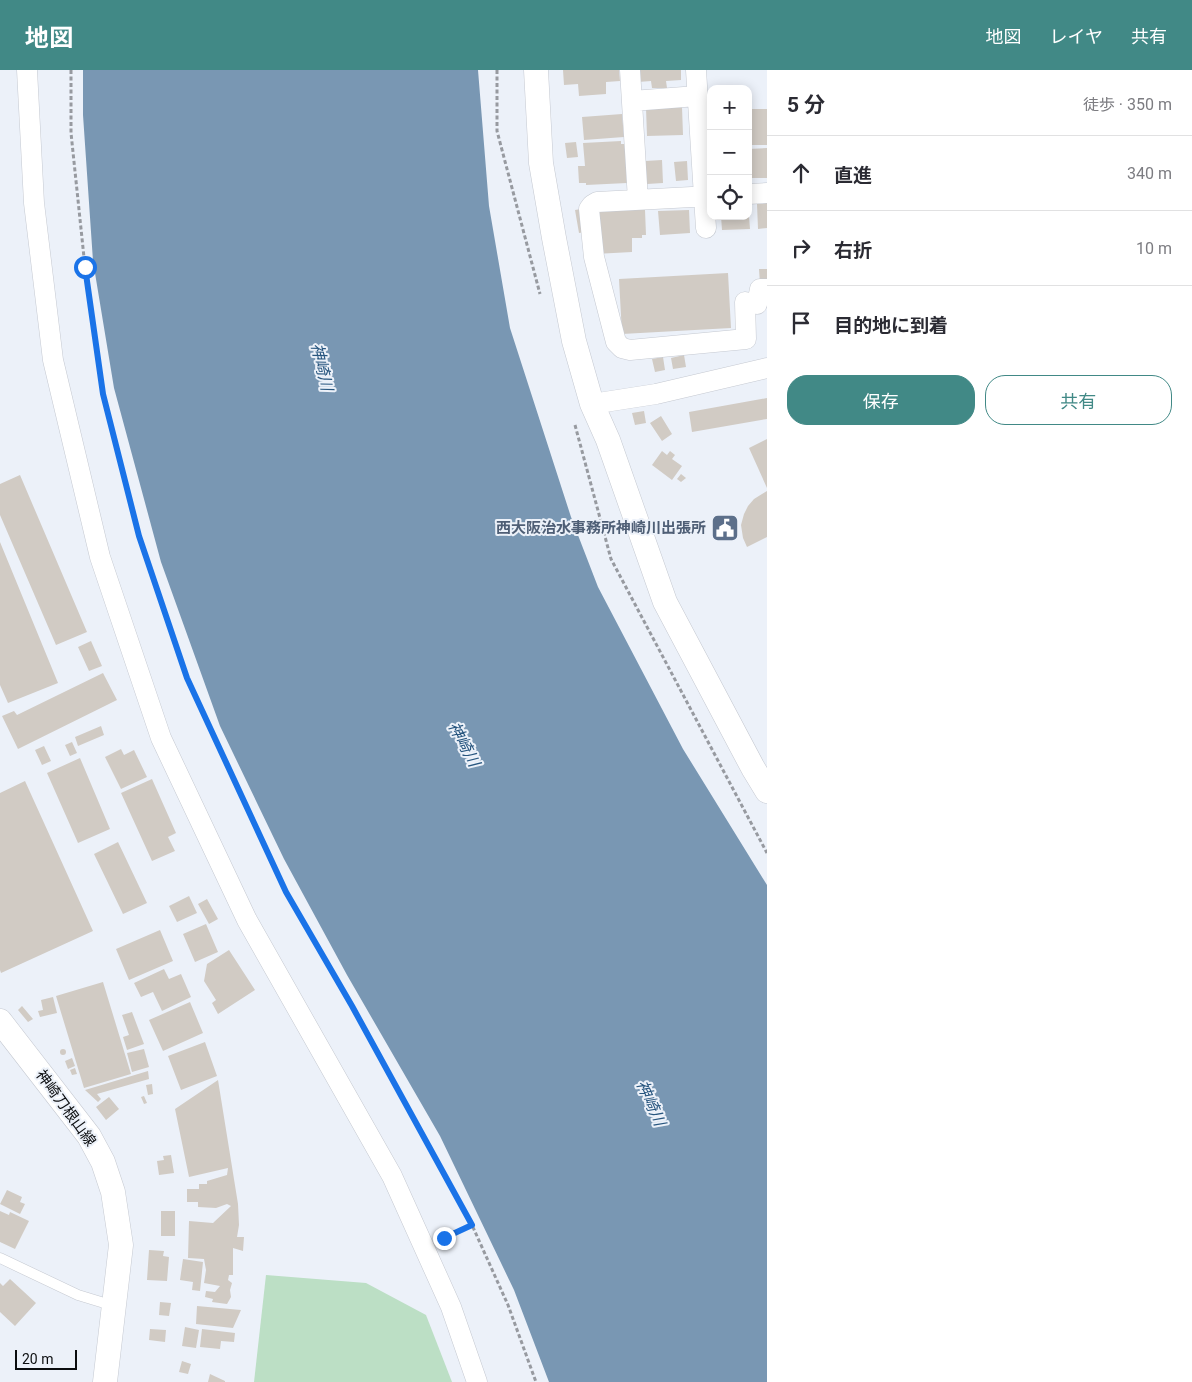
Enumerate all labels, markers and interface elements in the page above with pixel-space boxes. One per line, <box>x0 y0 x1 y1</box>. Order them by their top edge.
text: 地図 <box>25 24 73 52</box>
text: 地図 <box>986 26 1022 47</box>
text: レイヤ <box>1050 26 1103 47</box>
text: 共有 <box>1131 26 1167 47</box>
map controls <box>707 85 752 220</box>
button: + <box>707 85 752 130</box>
text: 5 分 <box>787 93 825 117</box>
text: 徒歩 · 350 m <box>1083 95 1172 114</box>
button: − <box>707 130 752 175</box>
icon: ahead <box>787 159 815 187</box>
text: 直進 <box>834 164 872 187</box>
text: 340 m <box>1127 164 1172 183</box>
button: locate <box>707 175 752 220</box>
icon: right <box>787 234 815 262</box>
text: 右折 <box>834 239 872 262</box>
text: 10 m <box>1136 239 1172 258</box>
route start <box>74 256 97 279</box>
icon: arrive <box>787 309 815 337</box>
text: 目的地に到着 <box>834 314 948 337</box>
water label: 神崎川 <box>307 341 337 394</box>
button: 保存 <box>787 375 975 425</box>
button: 共有 <box>985 375 1172 425</box>
public building icon: 西大阪治水事務所神崎川出張所 <box>710 513 740 543</box>
place label: 西大阪治水事務所神崎川出張所 <box>496 519 706 537</box>
water label: 神崎川 <box>444 718 485 771</box>
street label: 神崎刀根山線 <box>32 1066 100 1150</box>
water label: 神崎川 <box>633 1077 670 1131</box>
route end <box>433 1227 456 1250</box>
scale bar <box>15 1347 78 1370</box>
text: 20 m <box>22 1351 54 1367</box>

